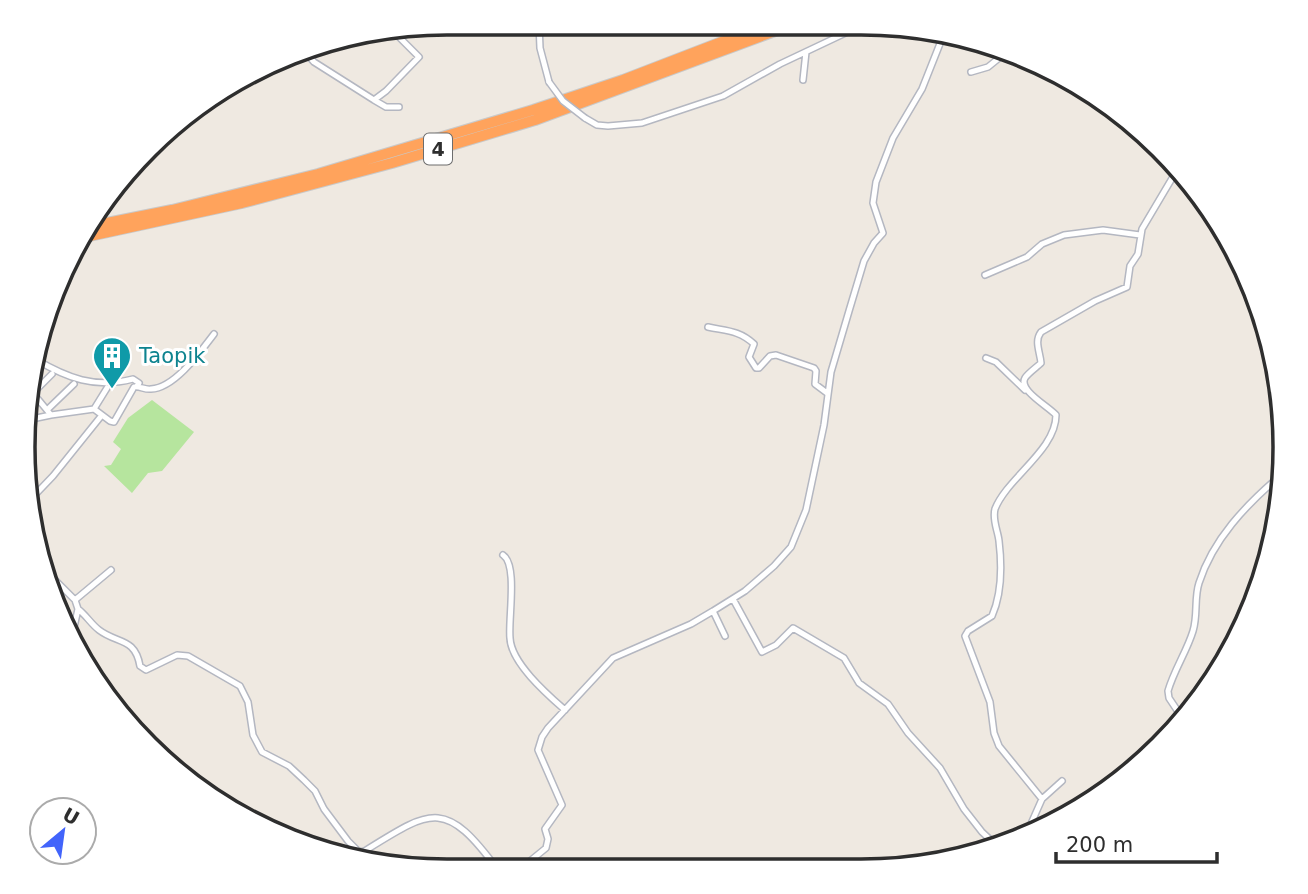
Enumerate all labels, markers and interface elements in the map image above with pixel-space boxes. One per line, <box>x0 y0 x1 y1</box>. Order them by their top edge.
road number: 4 <box>424 134 452 164</box>
building icon: Taopik <box>91 335 133 390</box>
place label: Taopik <box>138 344 206 368</box>
north arrow <box>28 796 98 866</box>
text: U <box>59 803 83 829</box>
scale bar <box>1056 820 1217 864</box>
text: 200 m <box>1066 833 1133 857</box>

